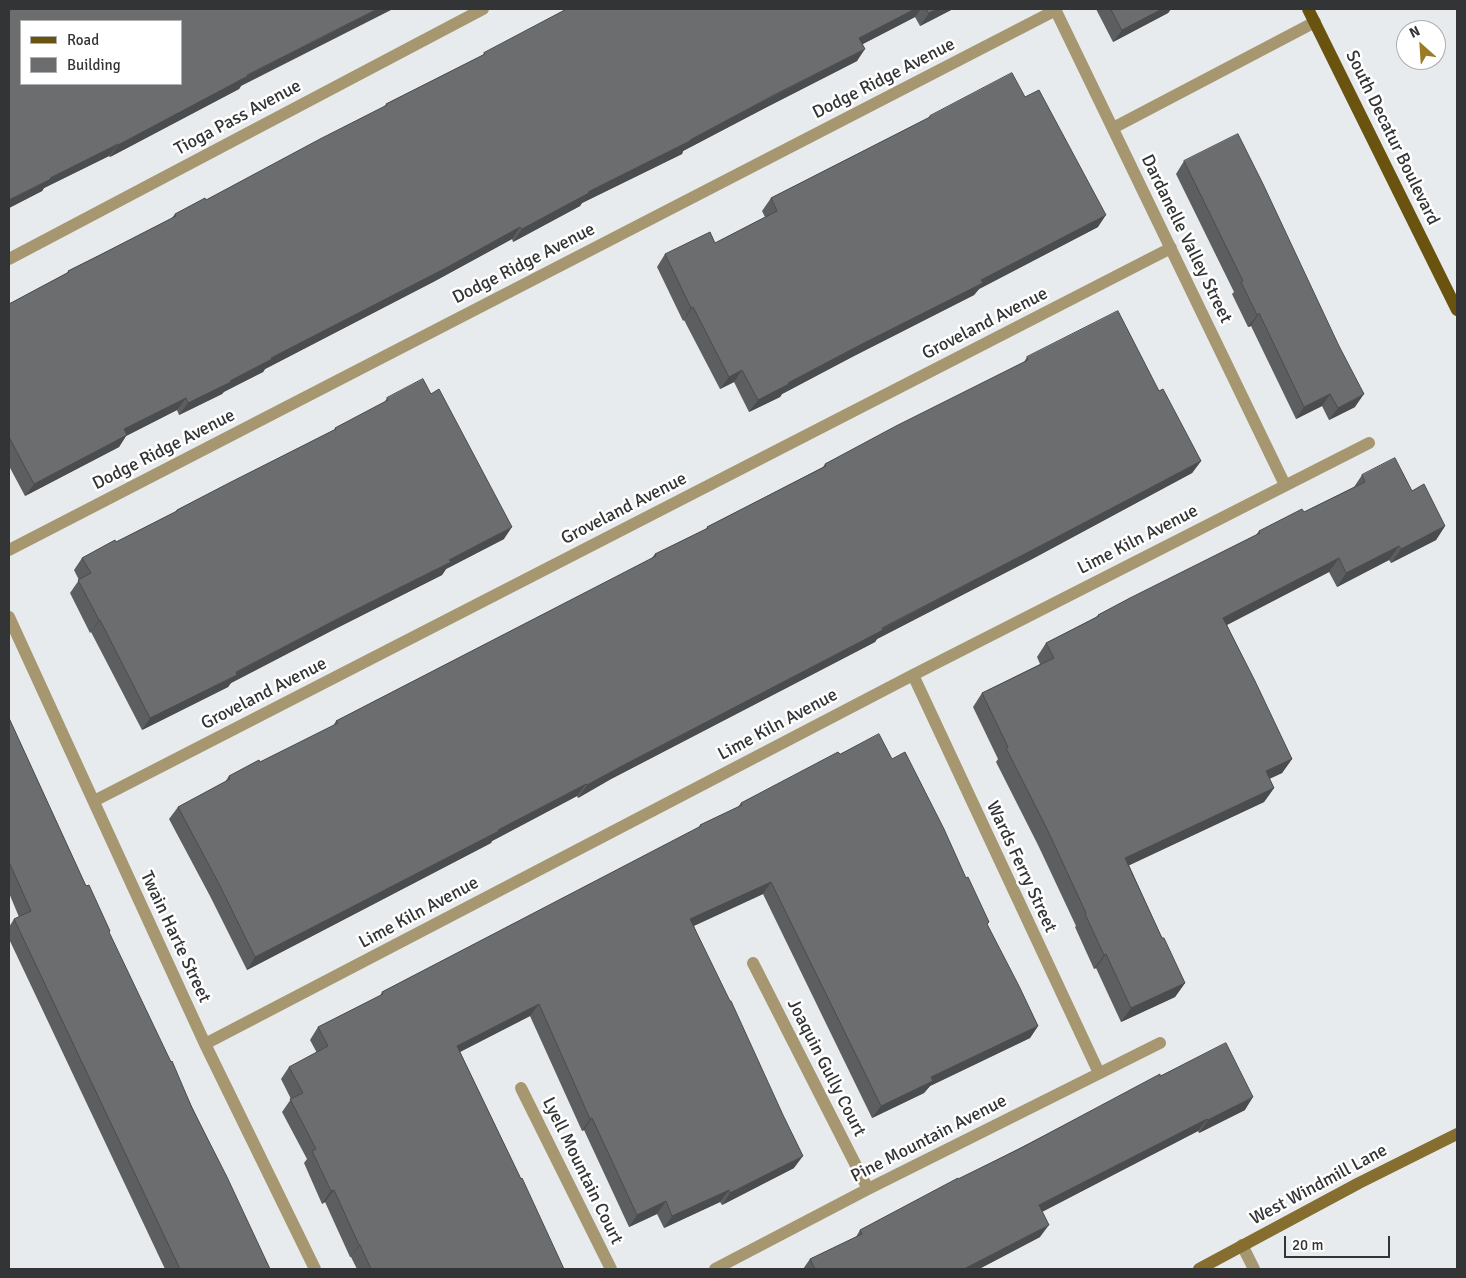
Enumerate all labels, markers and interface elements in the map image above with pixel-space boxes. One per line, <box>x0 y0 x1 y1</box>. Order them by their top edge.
legend <box>20 20 182 85</box>
north arrow <box>1396 20 1446 70</box>
text: N <box>1407 22 1423 42</box>
text: Road <box>67 31 99 49</box>
street label: Dodge Ridge Avenue <box>809 34 959 124</box>
street label: South Decatur Boulevard <box>1340 47 1444 229</box>
text: Building <box>67 56 121 74</box>
street label: Tioga Pass Avenue <box>171 75 305 161</box>
street label: Dardanelle Valley Street <box>1136 151 1236 327</box>
street label: Dodge Ridge Avenue <box>449 219 599 309</box>
street label: Groveland Avenue <box>919 283 1051 365</box>
street label: Dodge Ridge Avenue <box>89 405 239 495</box>
street label: Groveland Avenue <box>558 468 690 550</box>
street label: Lime Kiln Avenue <box>1074 500 1202 580</box>
street label: Groveland Avenue <box>198 653 330 735</box>
street label: Lime Kiln Avenue <box>715 684 841 766</box>
street label: Wards Ferry Street <box>981 798 1061 936</box>
street label: Twain Harte Street <box>135 868 215 1006</box>
street label: Lime Kiln Avenue <box>356 872 482 954</box>
street label: Joaquin Gully Court <box>782 996 870 1140</box>
street label: Pine Mountain Avenue <box>848 1090 1010 1188</box>
street label: Lyell Mountain Court <box>537 1094 627 1248</box>
street label: West Windmill Lane <box>1247 1140 1391 1230</box>
scale bar <box>1286 1226 1392 1258</box>
text: 20 m <box>1292 1236 1323 1254</box>

